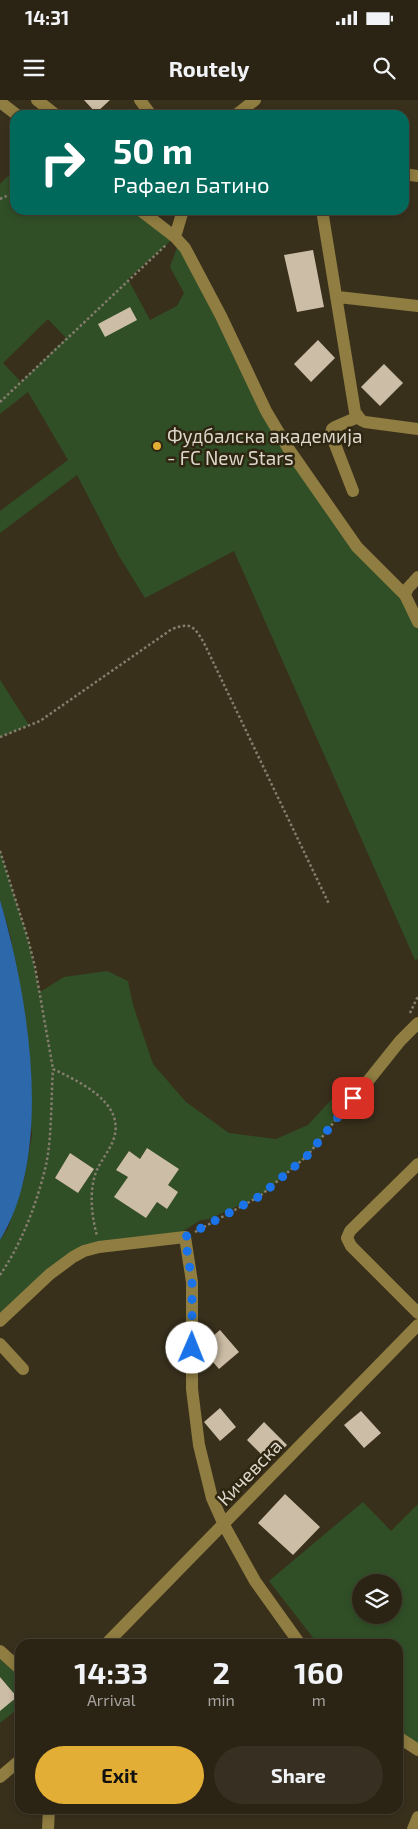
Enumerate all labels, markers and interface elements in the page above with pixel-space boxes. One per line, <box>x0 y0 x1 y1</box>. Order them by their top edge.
text: 14:31 <box>25 6 69 29</box>
icon: menu <box>20 54 48 82</box>
icon: search <box>370 54 398 82</box>
text: Routely <box>169 55 249 81</box>
text: 50 m <box>113 129 193 171</box>
icon: right <box>30 130 95 195</box>
text: Рафаел Батино <box>113 171 270 197</box>
place label: Фудбалска академија - FC New Stars <box>167 424 363 469</box>
marker: Фудбалска академија - FC New Stars <box>151 440 163 452</box>
pin <box>332 1077 374 1119</box>
icon: arrive <box>339 1084 367 1112</box>
position arrow <box>165 1321 217 1373</box>
street label: Кичевска <box>212 1434 286 1510</box>
map controls <box>352 1574 402 1624</box>
button: layers <box>352 1574 402 1624</box>
text: 14:33 <box>74 1654 148 1690</box>
text: 2 <box>212 1654 230 1690</box>
text: 160 <box>294 1654 344 1690</box>
text: Arrival <box>87 1690 136 1709</box>
text: min <box>207 1690 235 1709</box>
text: m <box>312 1690 326 1709</box>
button: Exit <box>35 1746 204 1804</box>
button: Share <box>214 1746 383 1804</box>

